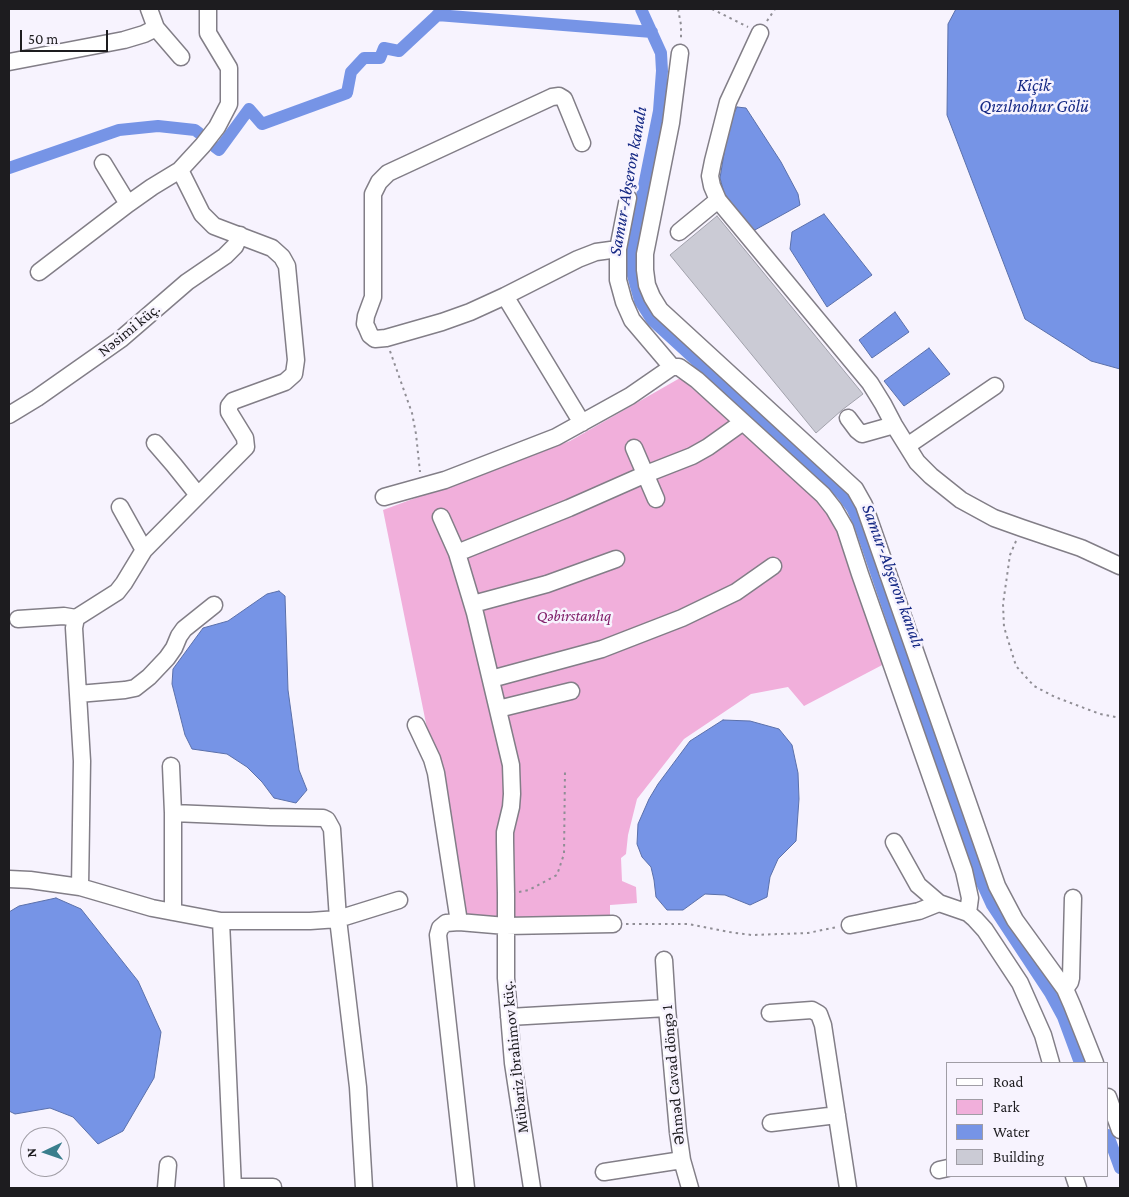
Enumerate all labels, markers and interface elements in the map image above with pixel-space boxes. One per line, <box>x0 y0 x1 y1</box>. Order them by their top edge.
scale bar <box>22 20 110 52</box>
text: 50 m <box>28 31 58 47</box>
water label: Kiçik Qızılnohur Gölü <box>979 74 1089 116</box>
water label: Samur-Abşeron kanalı <box>604 105 652 257</box>
street label: Nəsimi küç. <box>94 299 164 361</box>
water label: Samur-Abşeron kanalı <box>857 501 929 651</box>
park label: Qəbirstanlıq <box>537 606 611 626</box>
street label: Mübariz İbrahimov küç. <box>497 980 533 1134</box>
street label: Əhməd Cavad döngə 1 <box>657 1004 689 1146</box>
legend <box>946 1062 1109 1177</box>
text: Road <box>993 1074 1023 1090</box>
text: Park <box>993 1099 1020 1115</box>
text: Water <box>993 1124 1030 1140</box>
north arrow <box>20 1127 70 1177</box>
text: N <box>23 1148 39 1158</box>
text: Building <box>993 1149 1044 1165</box>

